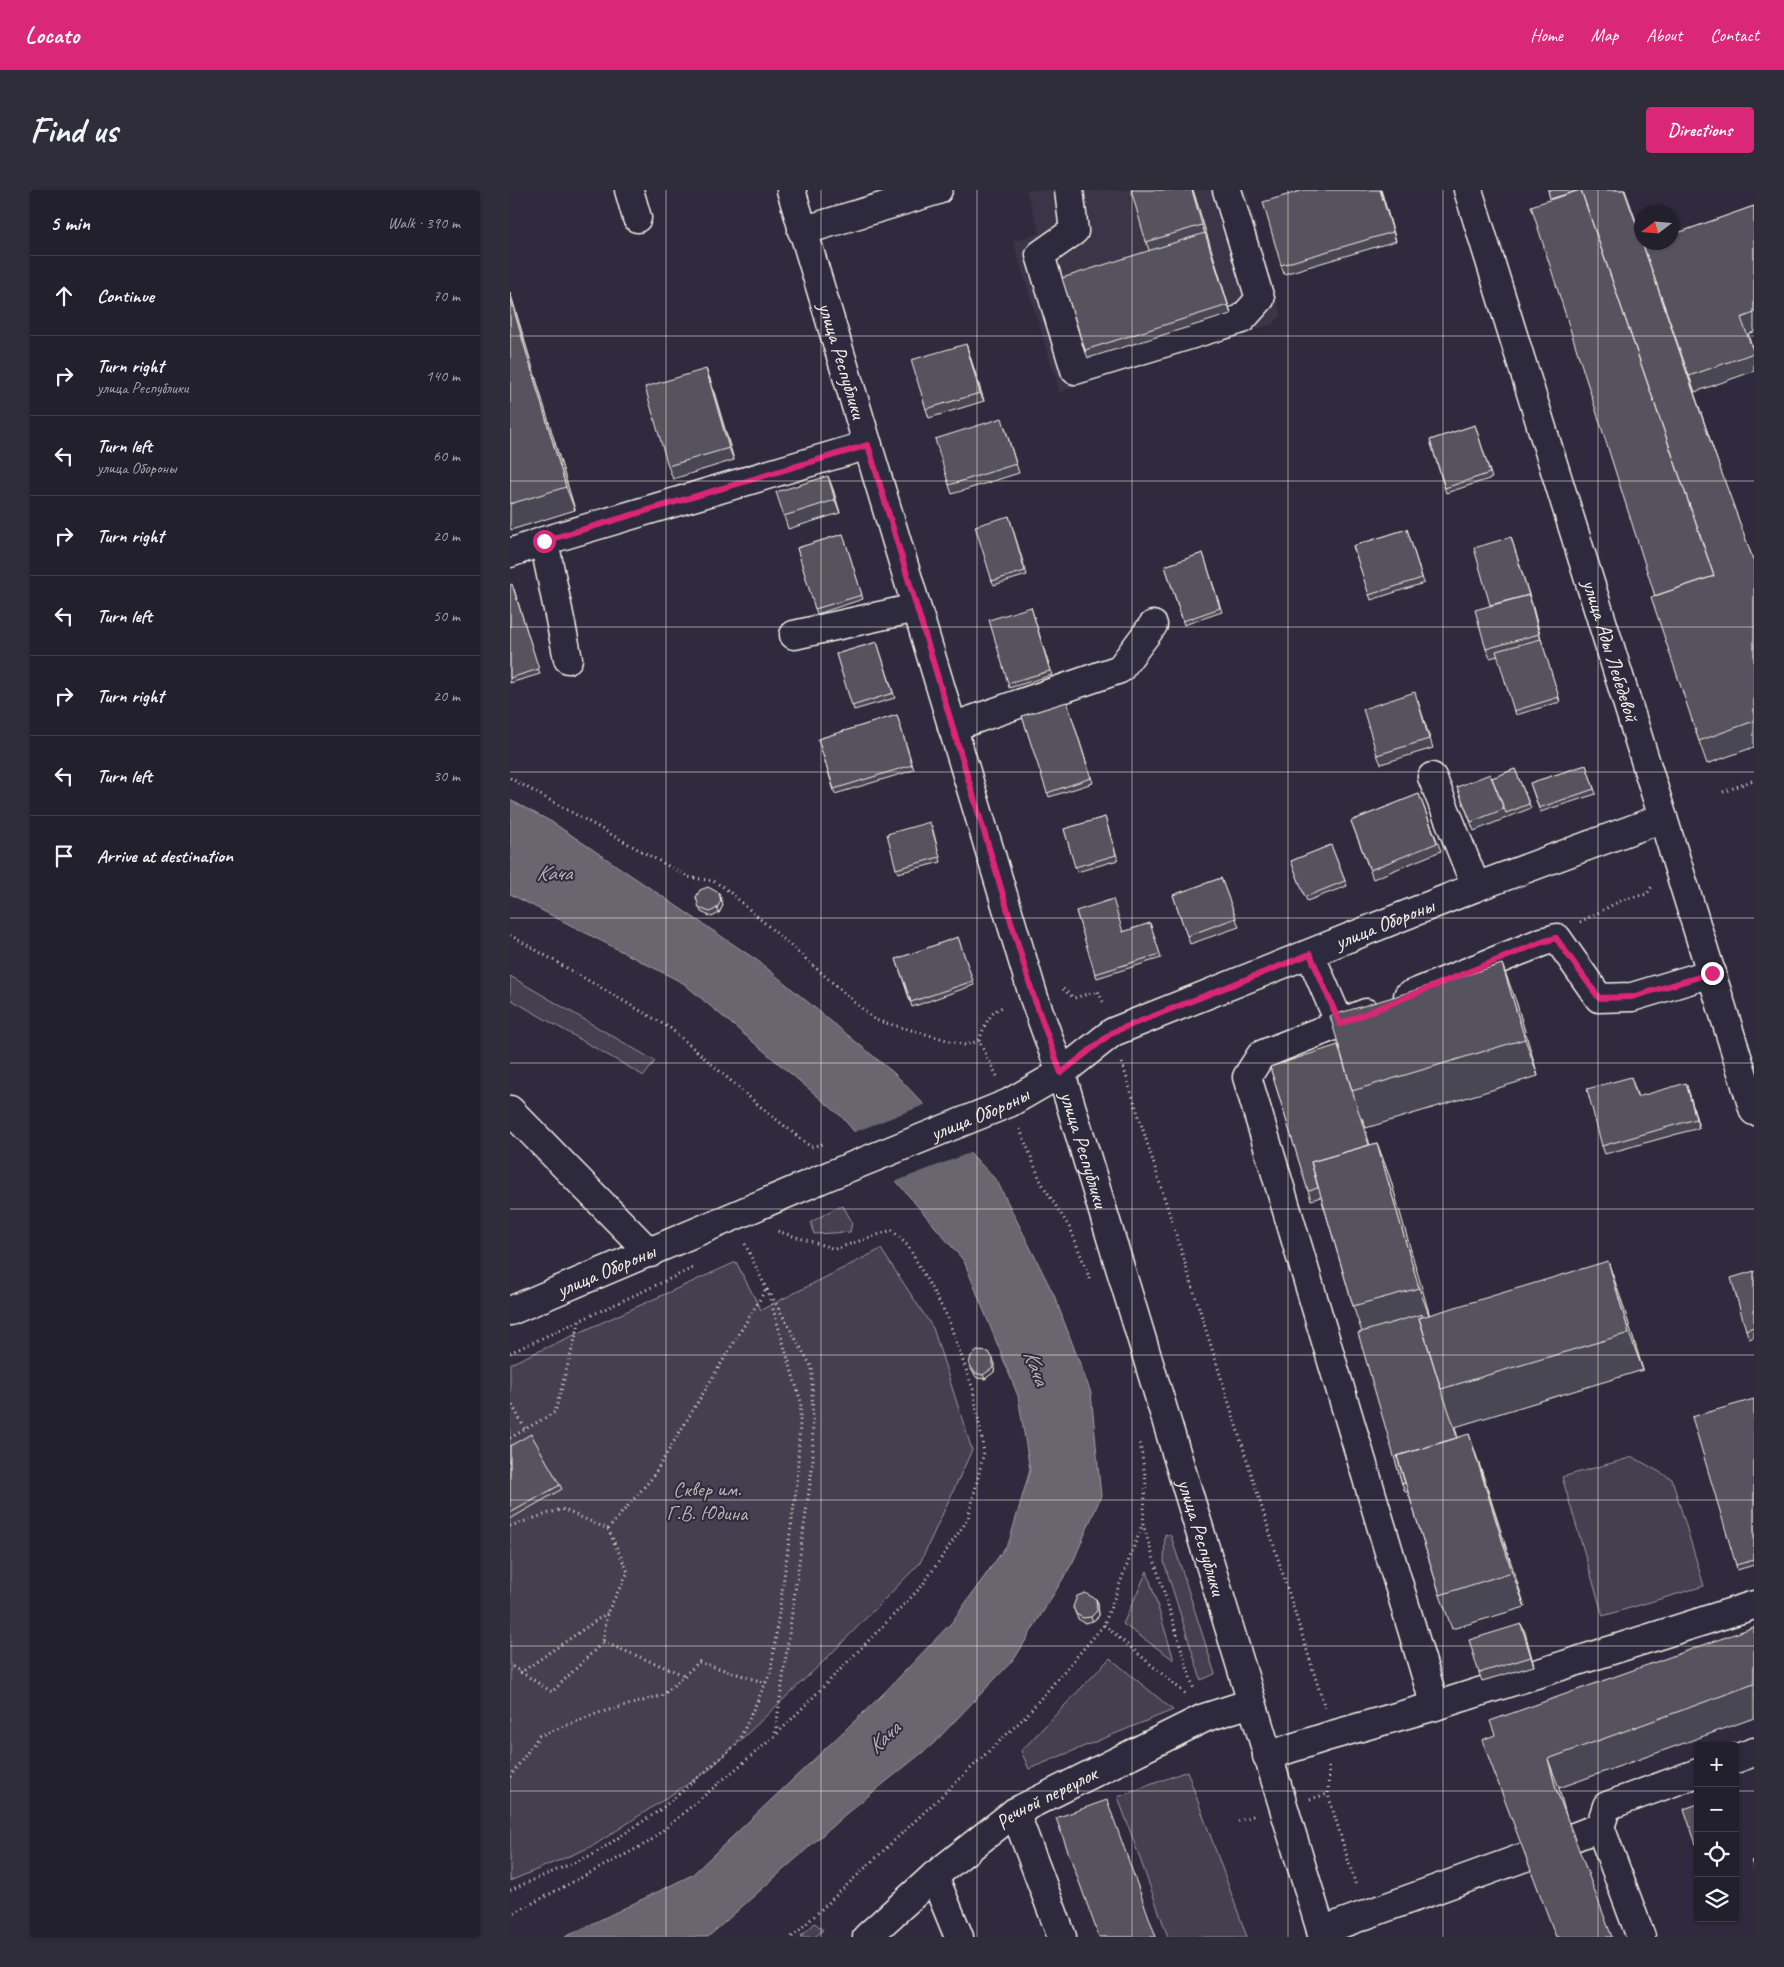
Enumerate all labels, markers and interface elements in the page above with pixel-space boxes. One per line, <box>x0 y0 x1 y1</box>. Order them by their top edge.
text: Locato <box>25 20 79 50</box>
text: Home <box>1530 24 1563 46</box>
text: Map <box>1591 24 1618 46</box>
text: About <box>1646 24 1682 46</box>
text: Contact <box>1710 24 1759 46</box>
button: Directions <box>1646 107 1754 153</box>
text: Find us <box>30 108 117 153</box>
north arrow <box>1634 205 1679 250</box>
text: 5 min <box>50 210 90 236</box>
text: Walk · 390 m <box>388 213 460 233</box>
icon: ahead <box>50 282 78 310</box>
text: Continue <box>97 284 154 308</box>
text: 70 m <box>433 286 460 306</box>
street label: улица Республики <box>812 297 872 423</box>
text: Turn right <box>97 354 164 378</box>
icon: right <box>50 362 78 390</box>
text: 140 m <box>426 366 460 386</box>
text: улица Республики <box>97 378 189 398</box>
text: Turn left <box>97 434 152 458</box>
icon: left <box>50 442 78 470</box>
text: 60 m <box>433 446 460 466</box>
text: улица Обороны <box>97 458 176 478</box>
icon: right <box>50 522 78 550</box>
text: Turn right <box>97 524 164 548</box>
text: 20 m <box>433 526 460 546</box>
route start <box>533 530 556 553</box>
street label: улица Ады Лебедевой <box>1576 574 1646 726</box>
icon: left <box>50 602 78 630</box>
text: Turn left <box>97 604 152 628</box>
text: 50 m <box>433 606 460 626</box>
icon: right <box>50 682 78 710</box>
text: Turn right <box>97 684 164 708</box>
text: 20 m <box>433 686 460 706</box>
icon: left <box>50 762 78 790</box>
text: Turn left <box>97 764 152 788</box>
text: 30 m <box>433 766 460 786</box>
icon: arrive <box>50 842 78 870</box>
text: Arrive at destination <box>97 844 233 868</box>
water label: Кача <box>536 859 574 887</box>
street label: улица Обороны <box>1329 892 1439 956</box>
route end <box>1701 962 1724 985</box>
street label: улица Обороны <box>925 1081 1035 1147</box>
street label: улица Республики <box>1054 1086 1114 1212</box>
street label: улица Обороны <box>551 1237 661 1304</box>
water label: Кача <box>1017 1346 1056 1391</box>
street label: улица Республики <box>1171 1474 1232 1600</box>
park label: Сквер им. Г.В. Юдина <box>667 1476 749 1526</box>
water label: Кача <box>861 1714 908 1760</box>
map controls <box>1694 1742 1739 1922</box>
button: + <box>1694 1742 1739 1787</box>
street label: Речной переулок <box>990 1759 1103 1835</box>
button: − <box>1694 1787 1739 1832</box>
button: locate <box>1694 1832 1739 1877</box>
button: layers <box>1694 1877 1739 1922</box>

